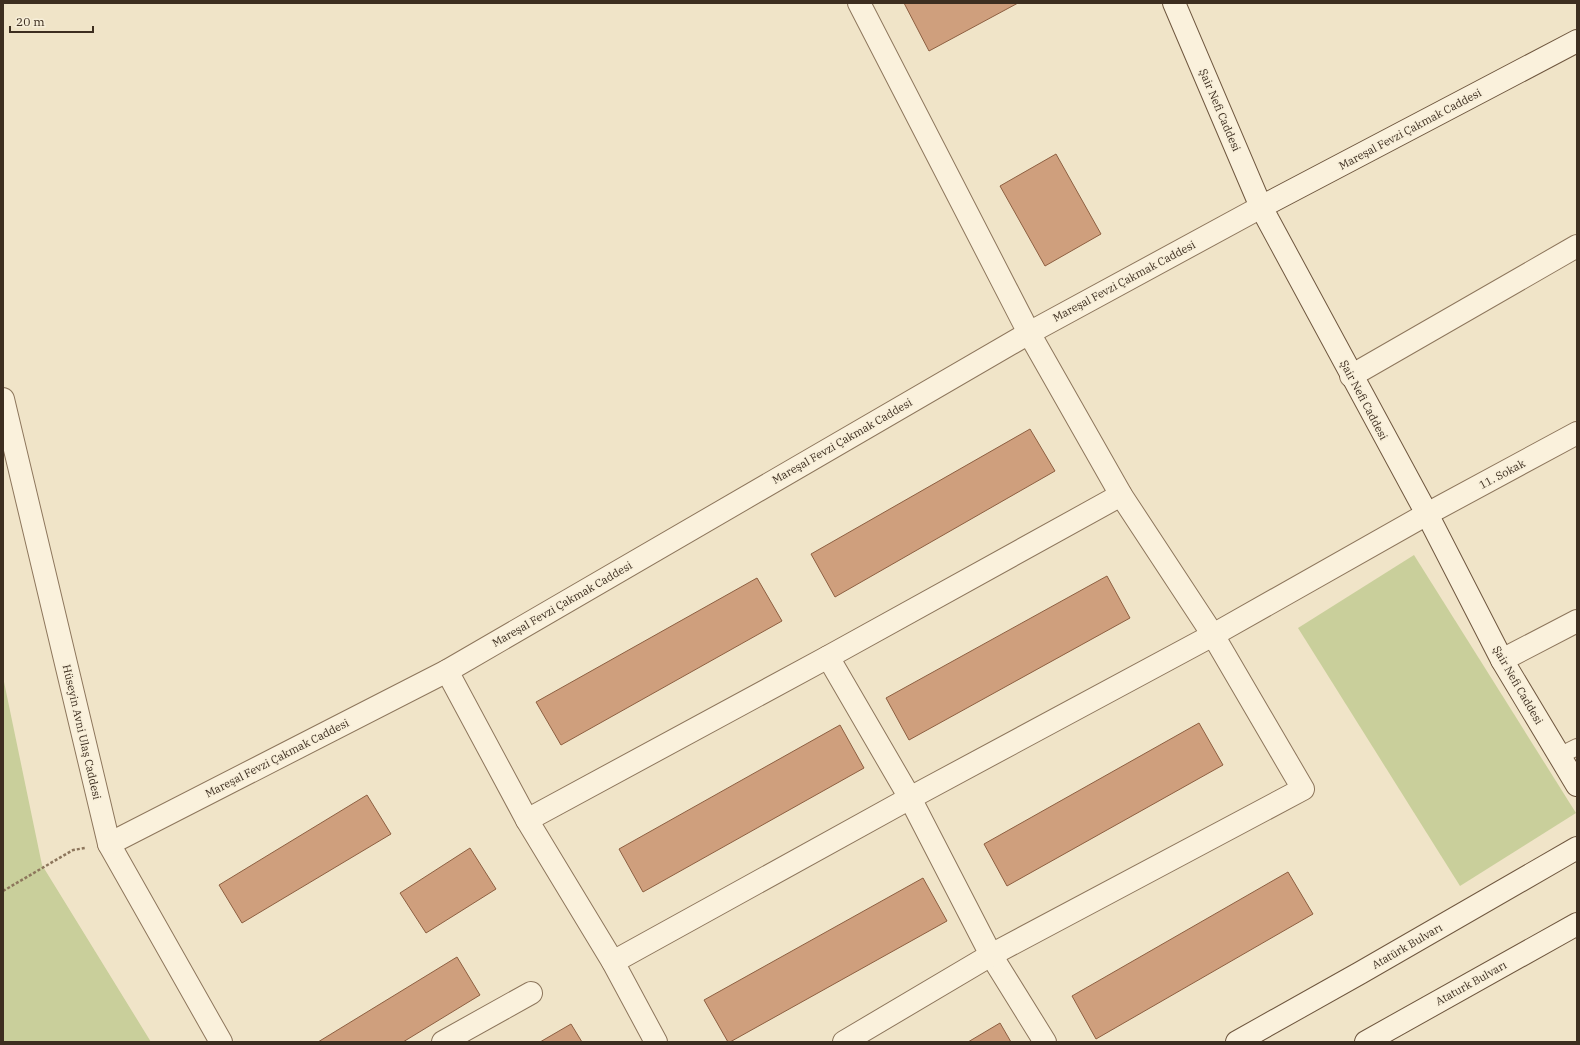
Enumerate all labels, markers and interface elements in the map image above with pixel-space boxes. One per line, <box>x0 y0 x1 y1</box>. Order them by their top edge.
scale bar <box>10 8 93 34</box>
text: 20 m <box>16 14 45 29</box>
street label: Şair Nefi Caddesi <box>1196 67 1244 154</box>
street label: Mareşal Fevzi Çakmak Caddesi <box>1336 85 1484 173</box>
street label: Mareşal Fevzi Çakmak Caddesi <box>1050 237 1198 325</box>
street label: Şair Nefi Caddesi <box>1337 358 1391 443</box>
street label: Mareşal Fevzi Çakmak Caddesi <box>769 395 915 487</box>
street label: 11. Sokak <box>1477 456 1528 492</box>
street label: Mareşal Fevzi Çakmak Caddesi <box>489 558 635 650</box>
street label: Şair Nefi Caddesi <box>1490 643 1546 727</box>
street label: Hüseyin Avni Ulaş Caddesi <box>60 663 104 801</box>
street label: Mareşal Fevzi Çakmak Caddesi <box>203 715 352 800</box>
street label: Atatürk Bulvarı <box>1369 920 1445 972</box>
street label: Ataturk Bulvarı <box>1433 957 1509 1008</box>

